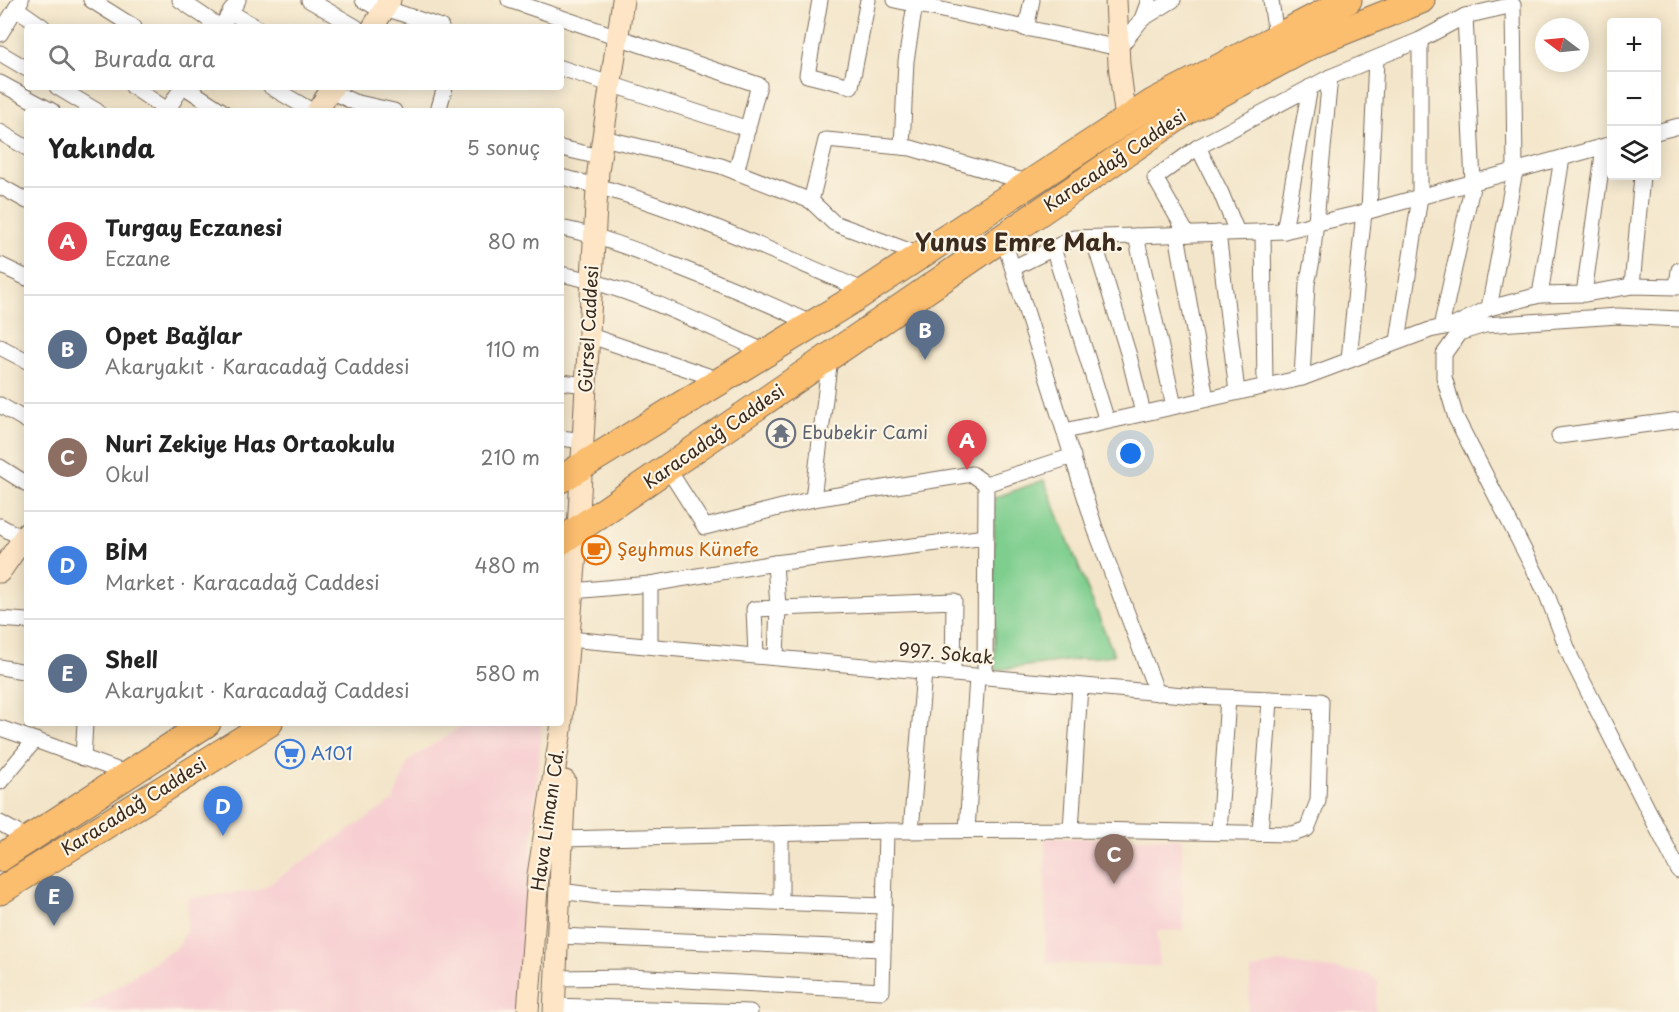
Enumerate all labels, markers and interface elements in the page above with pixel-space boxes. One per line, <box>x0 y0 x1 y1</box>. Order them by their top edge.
north arrow <box>1535 18 1589 72</box>
map controls <box>1607 18 1661 180</box>
button: + <box>1607 18 1661 72</box>
search box <box>24 24 564 90</box>
icon: search <box>45 41 78 74</box>
text: Burada ara <box>93 41 215 74</box>
button: − <box>1607 72 1661 126</box>
street label: Karacadağ Caddesi <box>1037 102 1191 218</box>
button: layers <box>1607 126 1661 180</box>
text: Yakında <box>48 128 155 167</box>
text: 5 sonuç <box>467 132 540 162</box>
text: Turgay Eczanesi <box>105 210 282 243</box>
district label: Yunus Emre Mah. <box>915 223 1123 259</box>
text: A <box>60 226 75 256</box>
text: 80 m <box>488 226 540 256</box>
text: Eczane <box>105 243 171 273</box>
street label: Gürsel Caddesi <box>571 265 604 393</box>
pin: B <box>906 310 944 360</box>
text: Opet Bağlar <box>105 318 242 351</box>
text: B <box>61 334 74 364</box>
text: 110 m <box>486 334 540 364</box>
text: Akaryakıt · Karacadağ Caddesi <box>105 351 409 381</box>
street label: Karacadağ Caddesi <box>637 377 789 495</box>
temple icon: Ebubekir Cami <box>765 417 797 449</box>
place label: Ebubekir Cami <box>802 418 928 445</box>
pin: A <box>948 420 986 470</box>
text: Nuri Zekiye Has Ortaokulu <box>105 426 395 459</box>
your location <box>1116 439 1145 468</box>
text: C <box>60 442 75 472</box>
text: 210 m <box>481 442 540 472</box>
text: Okul <box>105 459 149 489</box>
text: BİM <box>105 534 148 567</box>
cafe icon: Şeyhmus Künefe <box>580 534 612 566</box>
place label: Şeyhmus Künefe <box>617 535 759 562</box>
text: D <box>60 550 75 580</box>
text: 480 m <box>475 550 540 580</box>
text: Market · Karacadağ Caddesi <box>105 567 380 597</box>
street label: 997. Sokak <box>898 635 995 670</box>
text: Shell <box>105 642 158 675</box>
text: E <box>61 658 74 688</box>
text: 580 m <box>475 658 540 688</box>
text: Akaryakıt · Karacadağ Caddesi <box>105 675 409 705</box>
supermarket icon: A101 <box>274 738 306 770</box>
place label: A101 <box>311 739 353 766</box>
street label: Hava Limanı Cd. <box>523 747 570 893</box>
street label: Karacadağ Caddesi <box>55 750 211 861</box>
pin: D <box>204 786 242 836</box>
pin: C <box>1094 834 1134 884</box>
pin: E <box>34 876 74 926</box>

